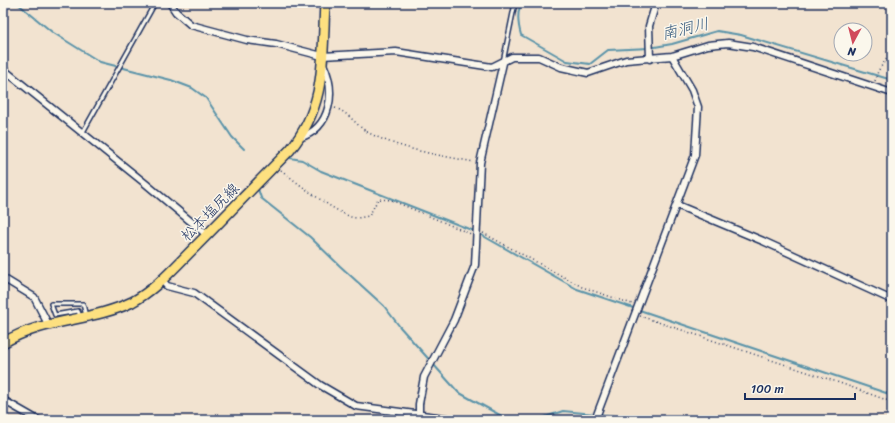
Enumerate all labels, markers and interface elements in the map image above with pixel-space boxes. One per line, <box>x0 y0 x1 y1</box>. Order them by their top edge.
water label: 南洞川 <box>658 9 712 48</box>
north arrow <box>833 22 873 62</box>
text: N <box>847 41 858 61</box>
street label: 松本塩尻線 <box>174 176 246 248</box>
scale bar <box>745 375 855 401</box>
text: 100 m <box>751 378 784 400</box>

